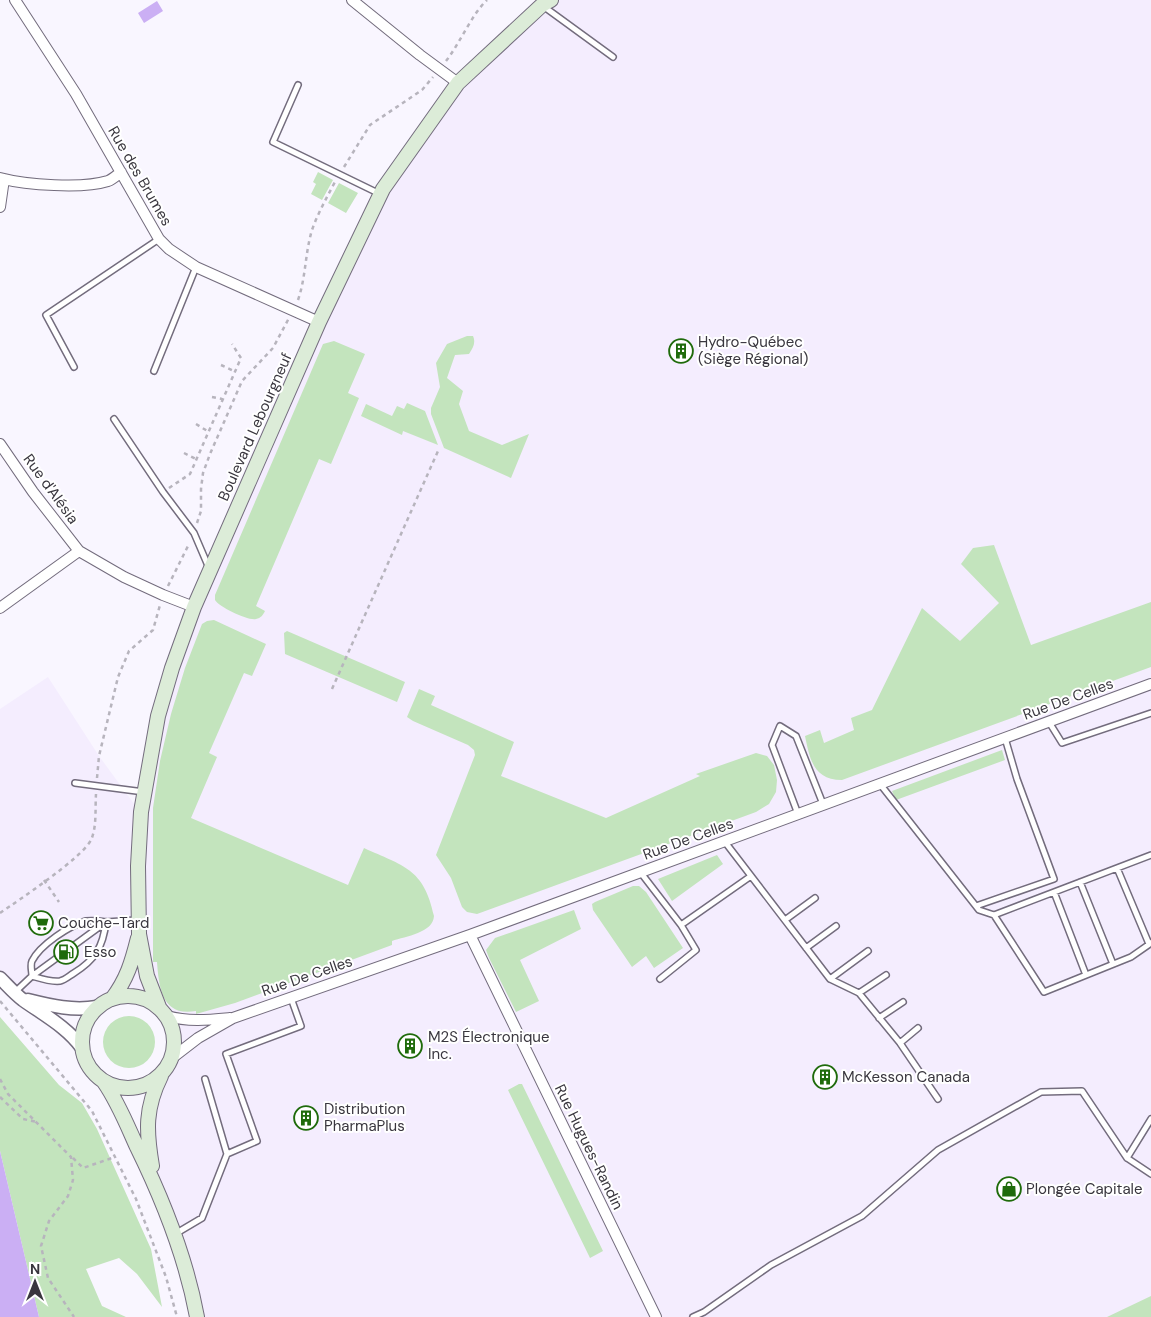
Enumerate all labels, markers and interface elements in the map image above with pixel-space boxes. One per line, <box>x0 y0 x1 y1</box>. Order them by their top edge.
street label: Rue des Brumes <box>103 122 177 230</box>
place label: Hydro-Québec (Siège Régional) <box>698 332 808 369</box>
building icon: Hydro-Québec (Siège Régional) <box>668 338 694 364</box>
street label: Boulevard Lebourgneuf <box>213 350 297 504</box>
street label: Rue d'Alésia <box>19 450 83 528</box>
street label: Rue De Celles <box>1020 673 1116 725</box>
street label: Rue De Celles <box>640 813 736 865</box>
supermarket icon: Couche-Tard <box>28 910 54 936</box>
place label: Couche-Tard <box>58 913 149 933</box>
fuel station icon: Esso <box>53 939 79 965</box>
place label: Esso <box>84 942 117 962</box>
street label: Rue De Celles <box>259 951 355 1001</box>
place label: M2S Électronique Inc. <box>428 1027 549 1064</box>
building icon: M2S Électronique Inc. <box>397 1033 423 1059</box>
building icon: McKesson Canada <box>812 1064 838 1090</box>
place label: McKesson Canada <box>842 1067 970 1087</box>
street label: Rue Hugues-Randin <box>550 1081 628 1213</box>
place label: Distribution PharmaPlus <box>324 1099 405 1136</box>
building icon: Distribution PharmaPlus <box>293 1105 319 1131</box>
shop icon: Plongée Capitale <box>996 1176 1022 1202</box>
place label: Plongée Capitale <box>1026 1179 1142 1199</box>
north arrow <box>10 1257 60 1307</box>
text: N <box>30 1260 40 1278</box>

